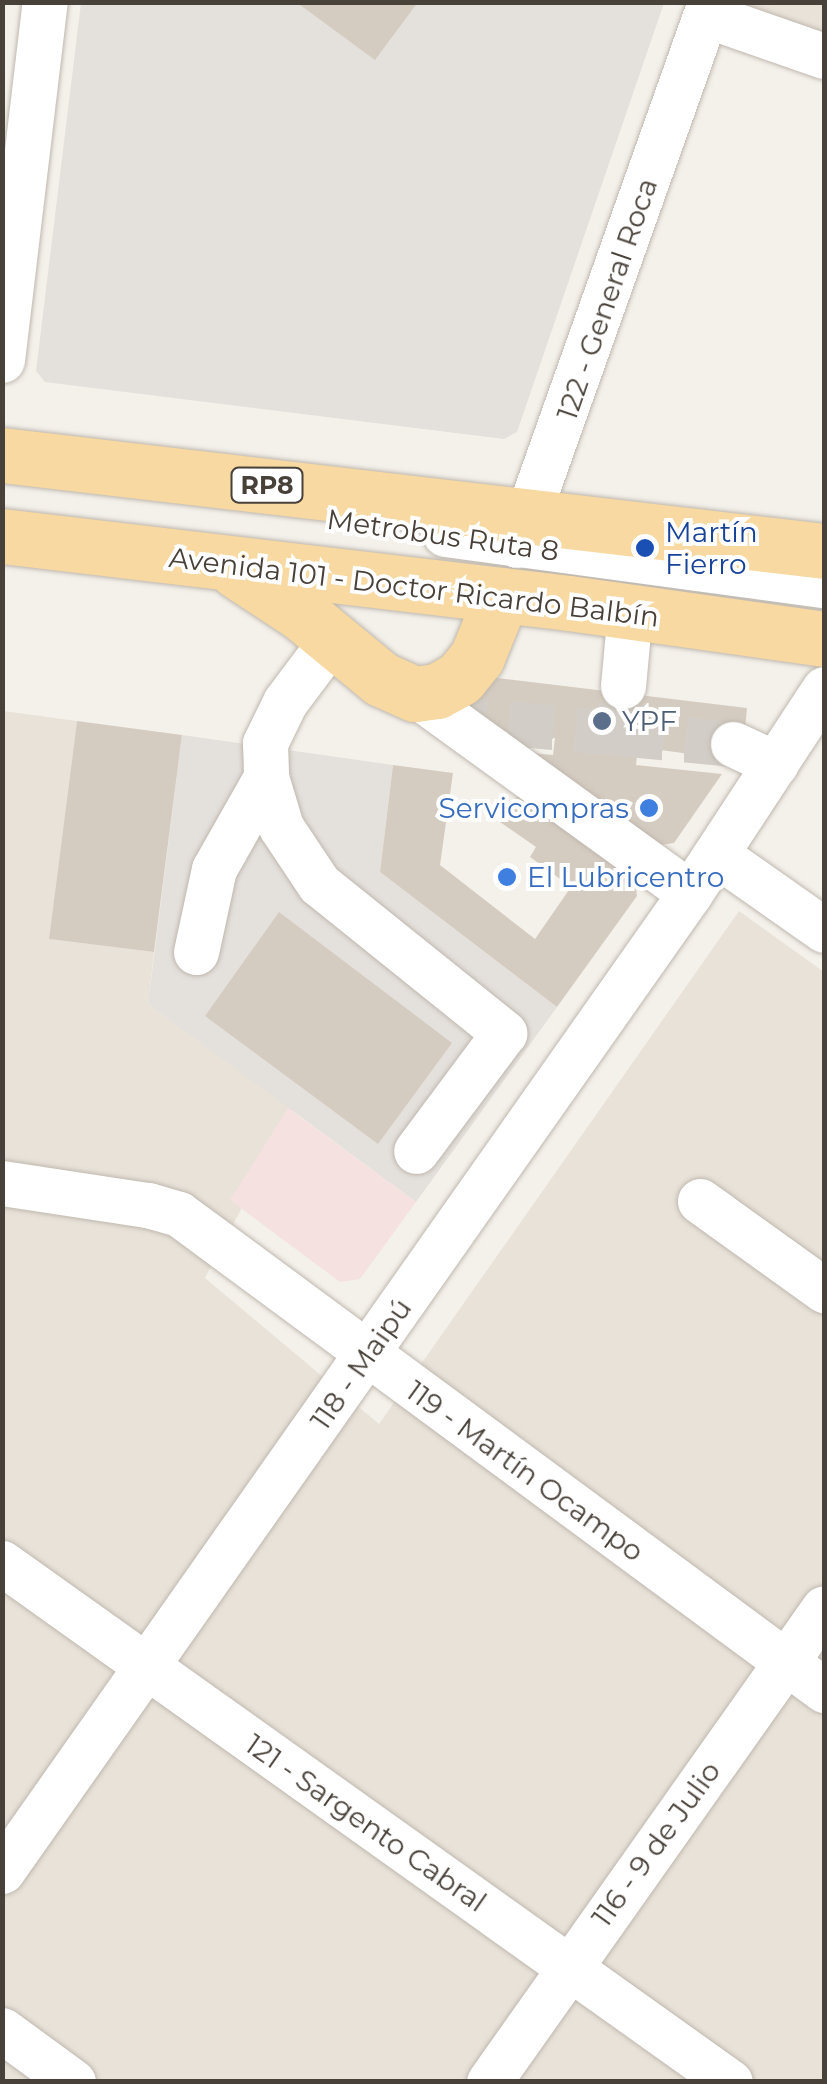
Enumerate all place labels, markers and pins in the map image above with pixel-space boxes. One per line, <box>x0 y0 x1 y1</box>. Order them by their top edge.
place label: Martín Fierro <box>665 515 758 581</box>
marker: Martín Fierro <box>634 537 656 559</box>
place label: YPF <box>622 704 677 738</box>
marker: YPF <box>591 710 613 732</box>
place label: Servicompras <box>438 791 629 825</box>
marker: Servicompras <box>638 797 660 819</box>
place label: El Lubricentro <box>527 860 724 894</box>
marker: El Lubricentro <box>496 866 518 888</box>

